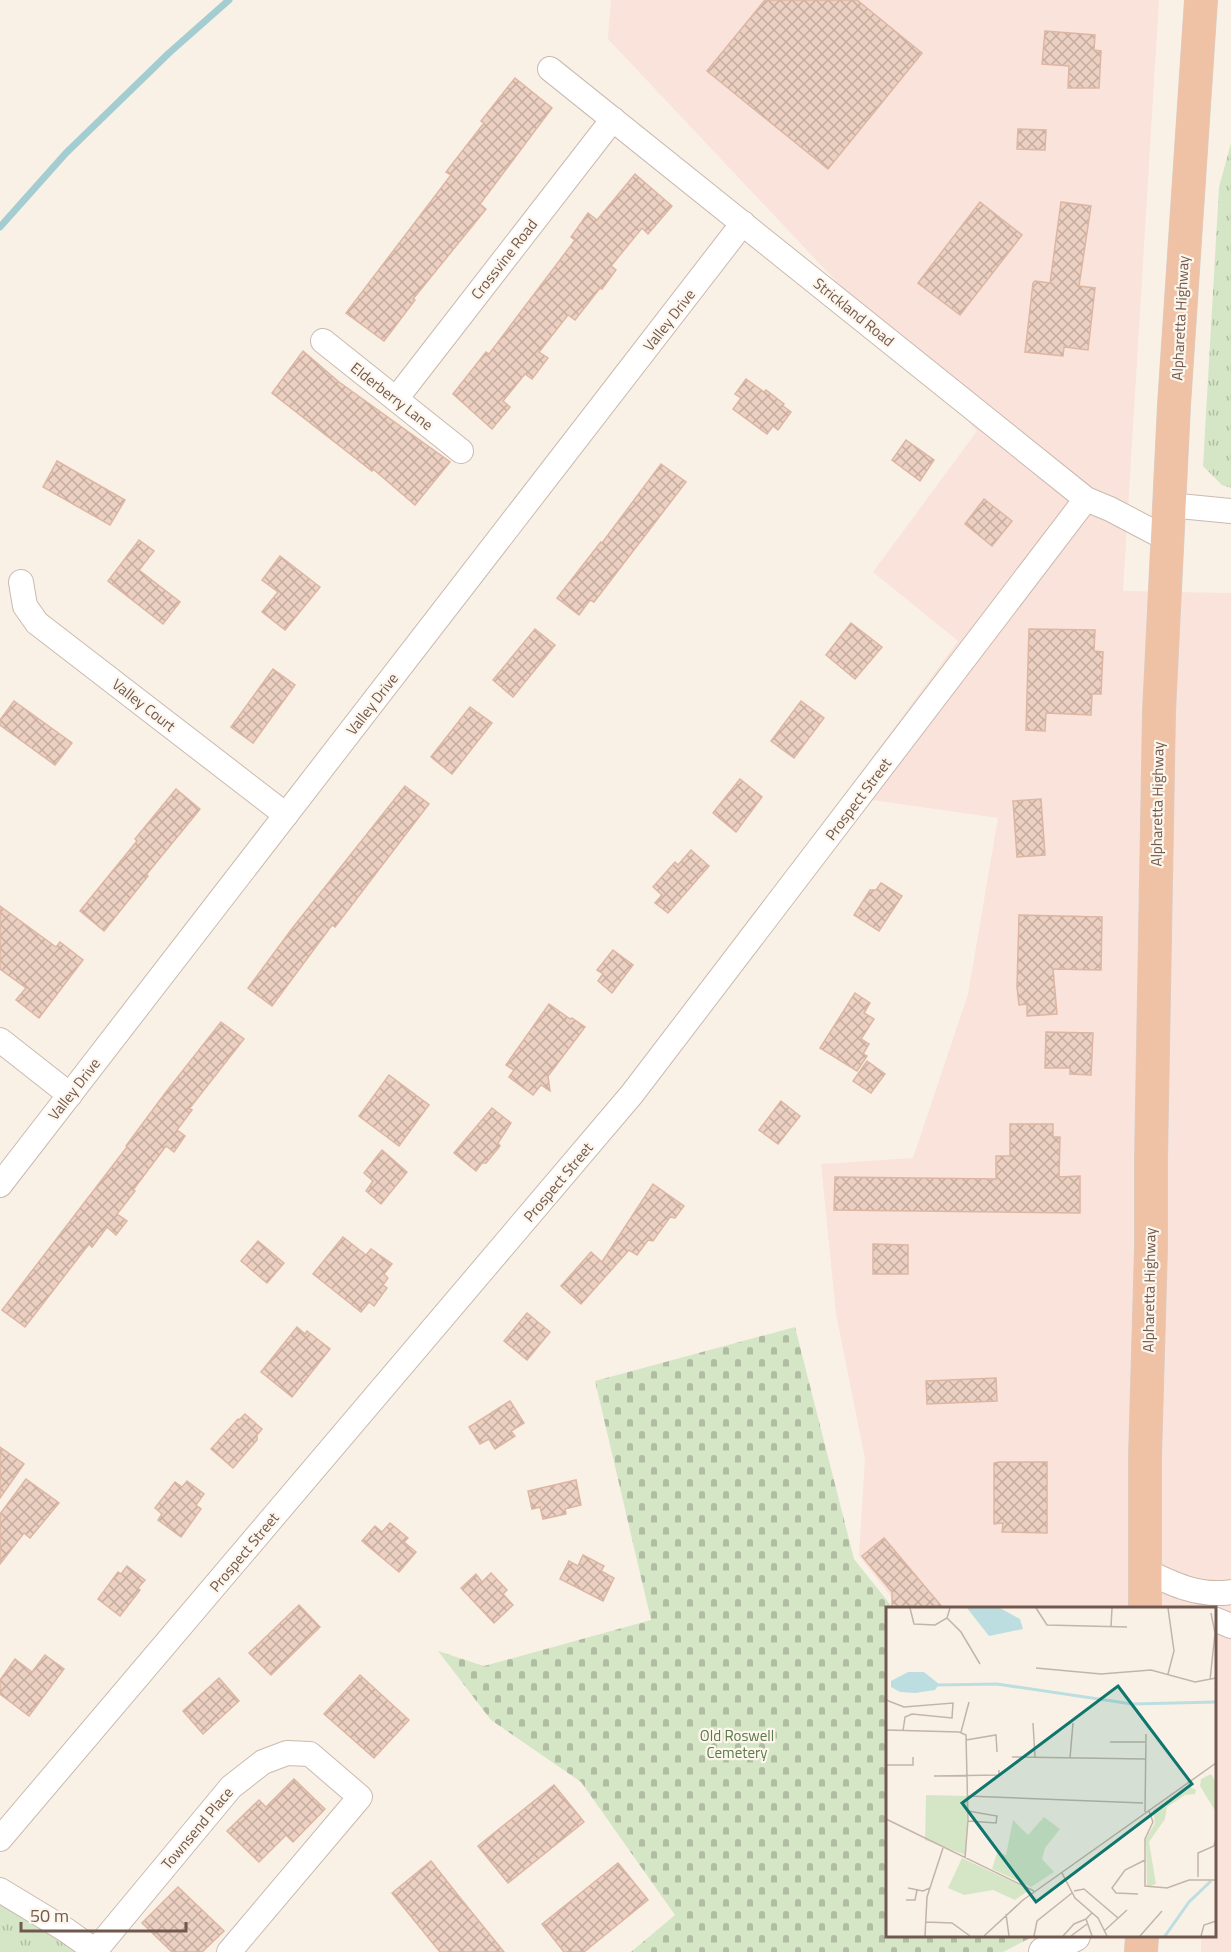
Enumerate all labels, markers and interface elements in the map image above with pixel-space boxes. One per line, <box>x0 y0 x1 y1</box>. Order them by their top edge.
street label: Crossvine Road <box>465 214 543 304</box>
street label: Alpharetta Highway <box>1165 255 1195 381</box>
street label: Strickland Road <box>809 272 899 352</box>
street label: Valley Drive <box>637 284 701 356</box>
street label: Elderberry Lane <box>346 356 438 436</box>
street label: Valley Drive <box>340 668 404 740</box>
street label: Valley Court <box>107 673 181 738</box>
street label: Alpharetta Highway <box>1144 741 1170 867</box>
street label: Prospect Street <box>819 752 897 845</box>
street label: Valley Drive <box>42 1053 106 1125</box>
street label: Prospect Street <box>518 1136 599 1227</box>
street label: Alpharetta Highway <box>1136 1227 1162 1353</box>
street label: Prospect Street <box>204 1506 285 1597</box>
inset map <box>886 1607 1216 1937</box>
park label: Old Roswell Cemetery <box>700 1724 774 1764</box>
street label: Townsend Place <box>156 1782 238 1874</box>
scale bar <box>21 1895 186 1933</box>
text: 50 m <box>30 1902 69 1929</box>

